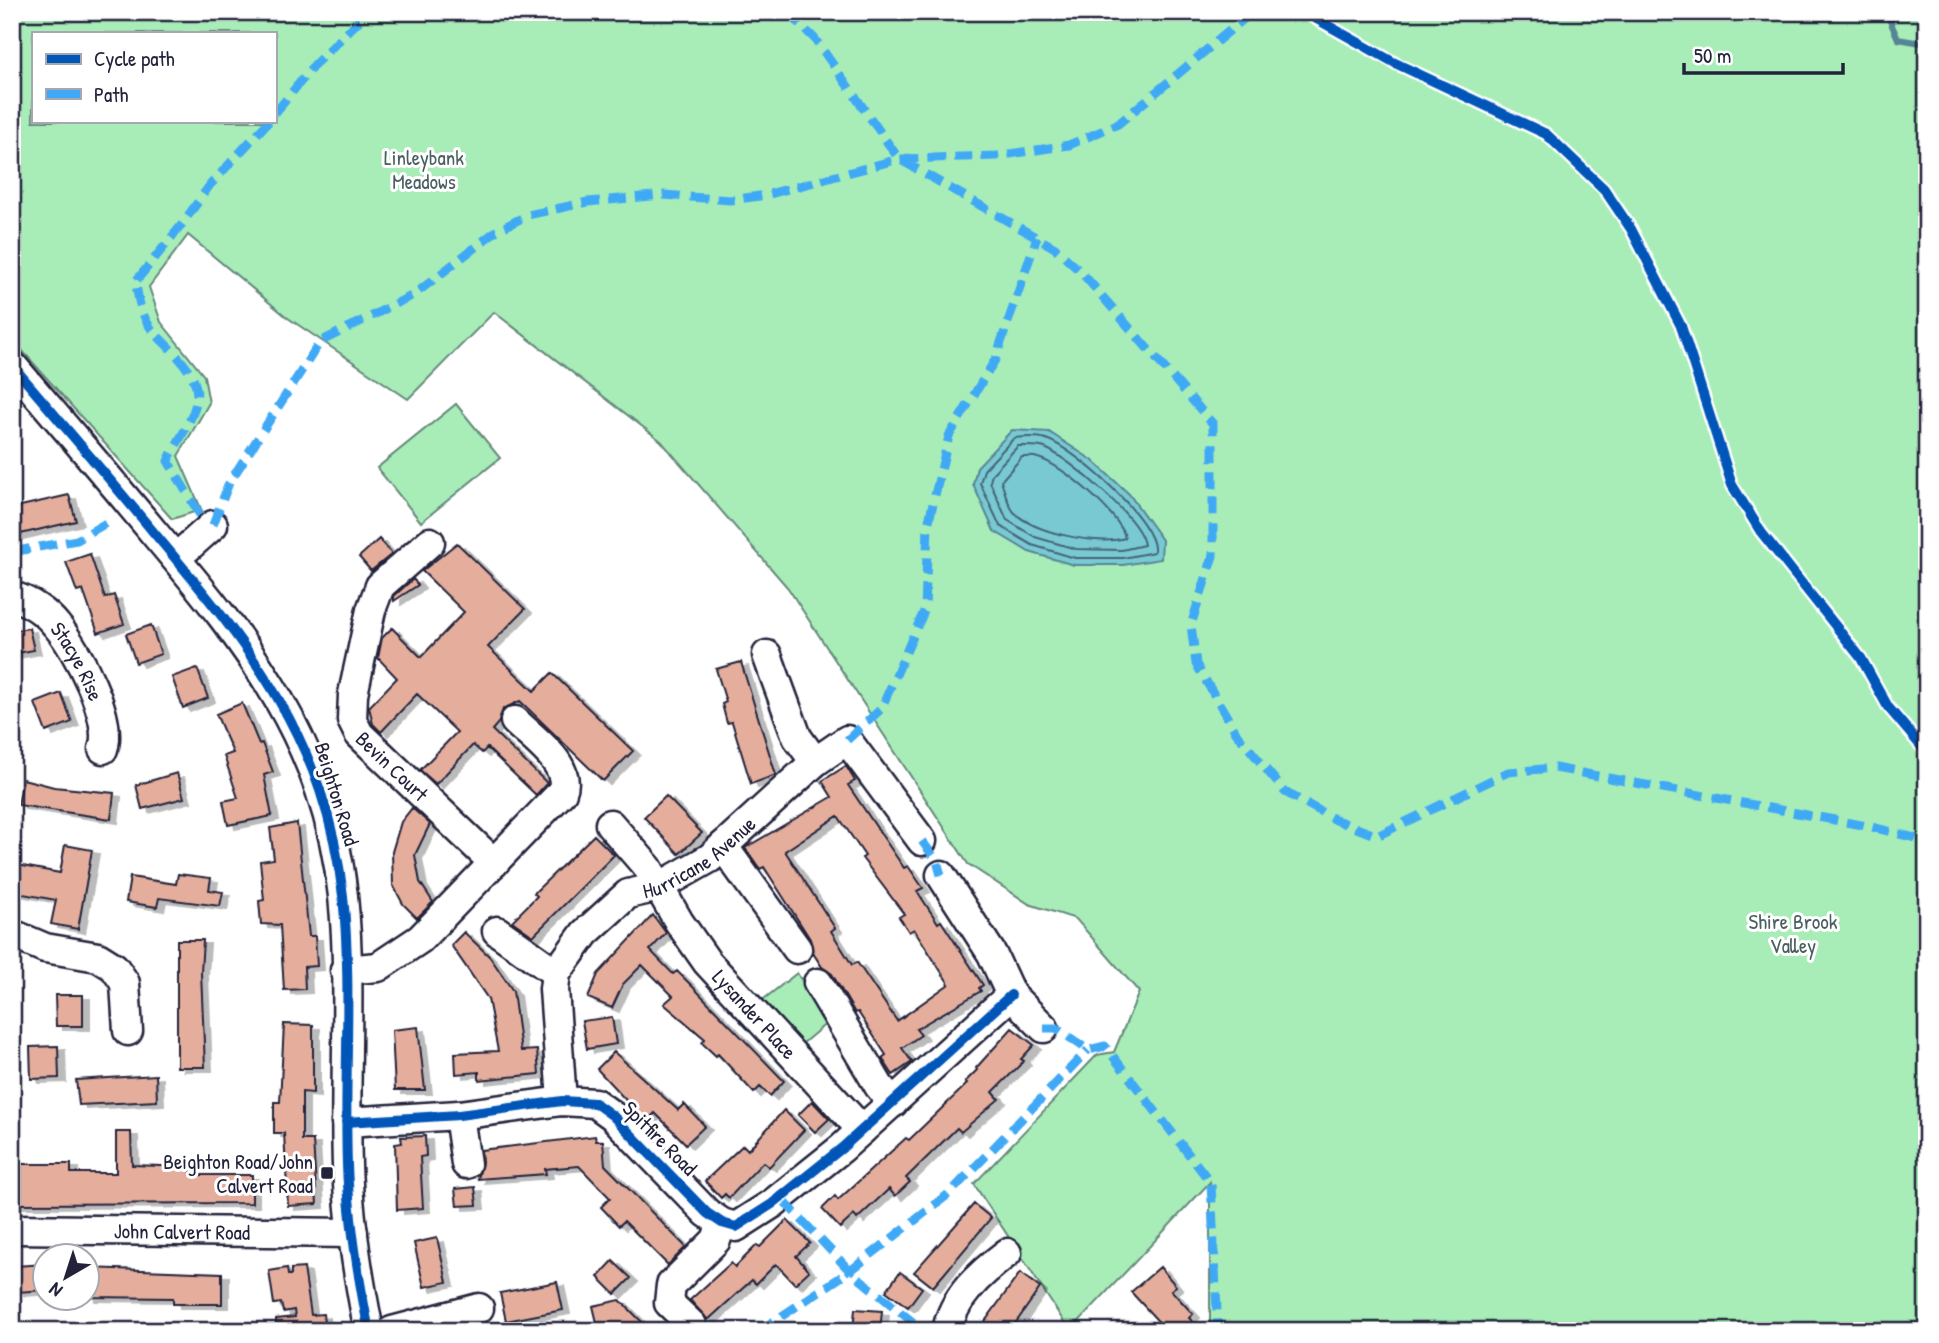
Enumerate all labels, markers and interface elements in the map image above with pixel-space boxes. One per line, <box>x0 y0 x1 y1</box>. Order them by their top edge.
legend <box>32 32 276 122</box>
scale bar <box>1684 32 1843 76</box>
text: 50 m <box>1694 41 1731 70</box>
text: Cycle path <box>94 44 175 73</box>
text: Path <box>94 80 129 109</box>
park label: Linleybank Meadows <box>384 143 464 196</box>
street label: Stacye Rise <box>45 615 111 705</box>
street label: Bevin Court <box>350 724 436 808</box>
street label: Beighton Road <box>308 739 366 849</box>
street label: Hurricane Avenue <box>640 809 761 905</box>
park label: Shire Brook Valley <box>1749 907 1838 960</box>
street label: Lysander Place <box>706 963 804 1065</box>
street label: Spitfire Road <box>616 1094 704 1182</box>
place label: Beighton Road/John Calvert Road <box>163 1147 313 1200</box>
marker: Beighton Road/John Calvert Road <box>319 1165 335 1181</box>
street label: John Calvert Road <box>114 1216 250 1246</box>
north arrow <box>32 1242 102 1312</box>
text: N <box>43 1277 67 1303</box>

